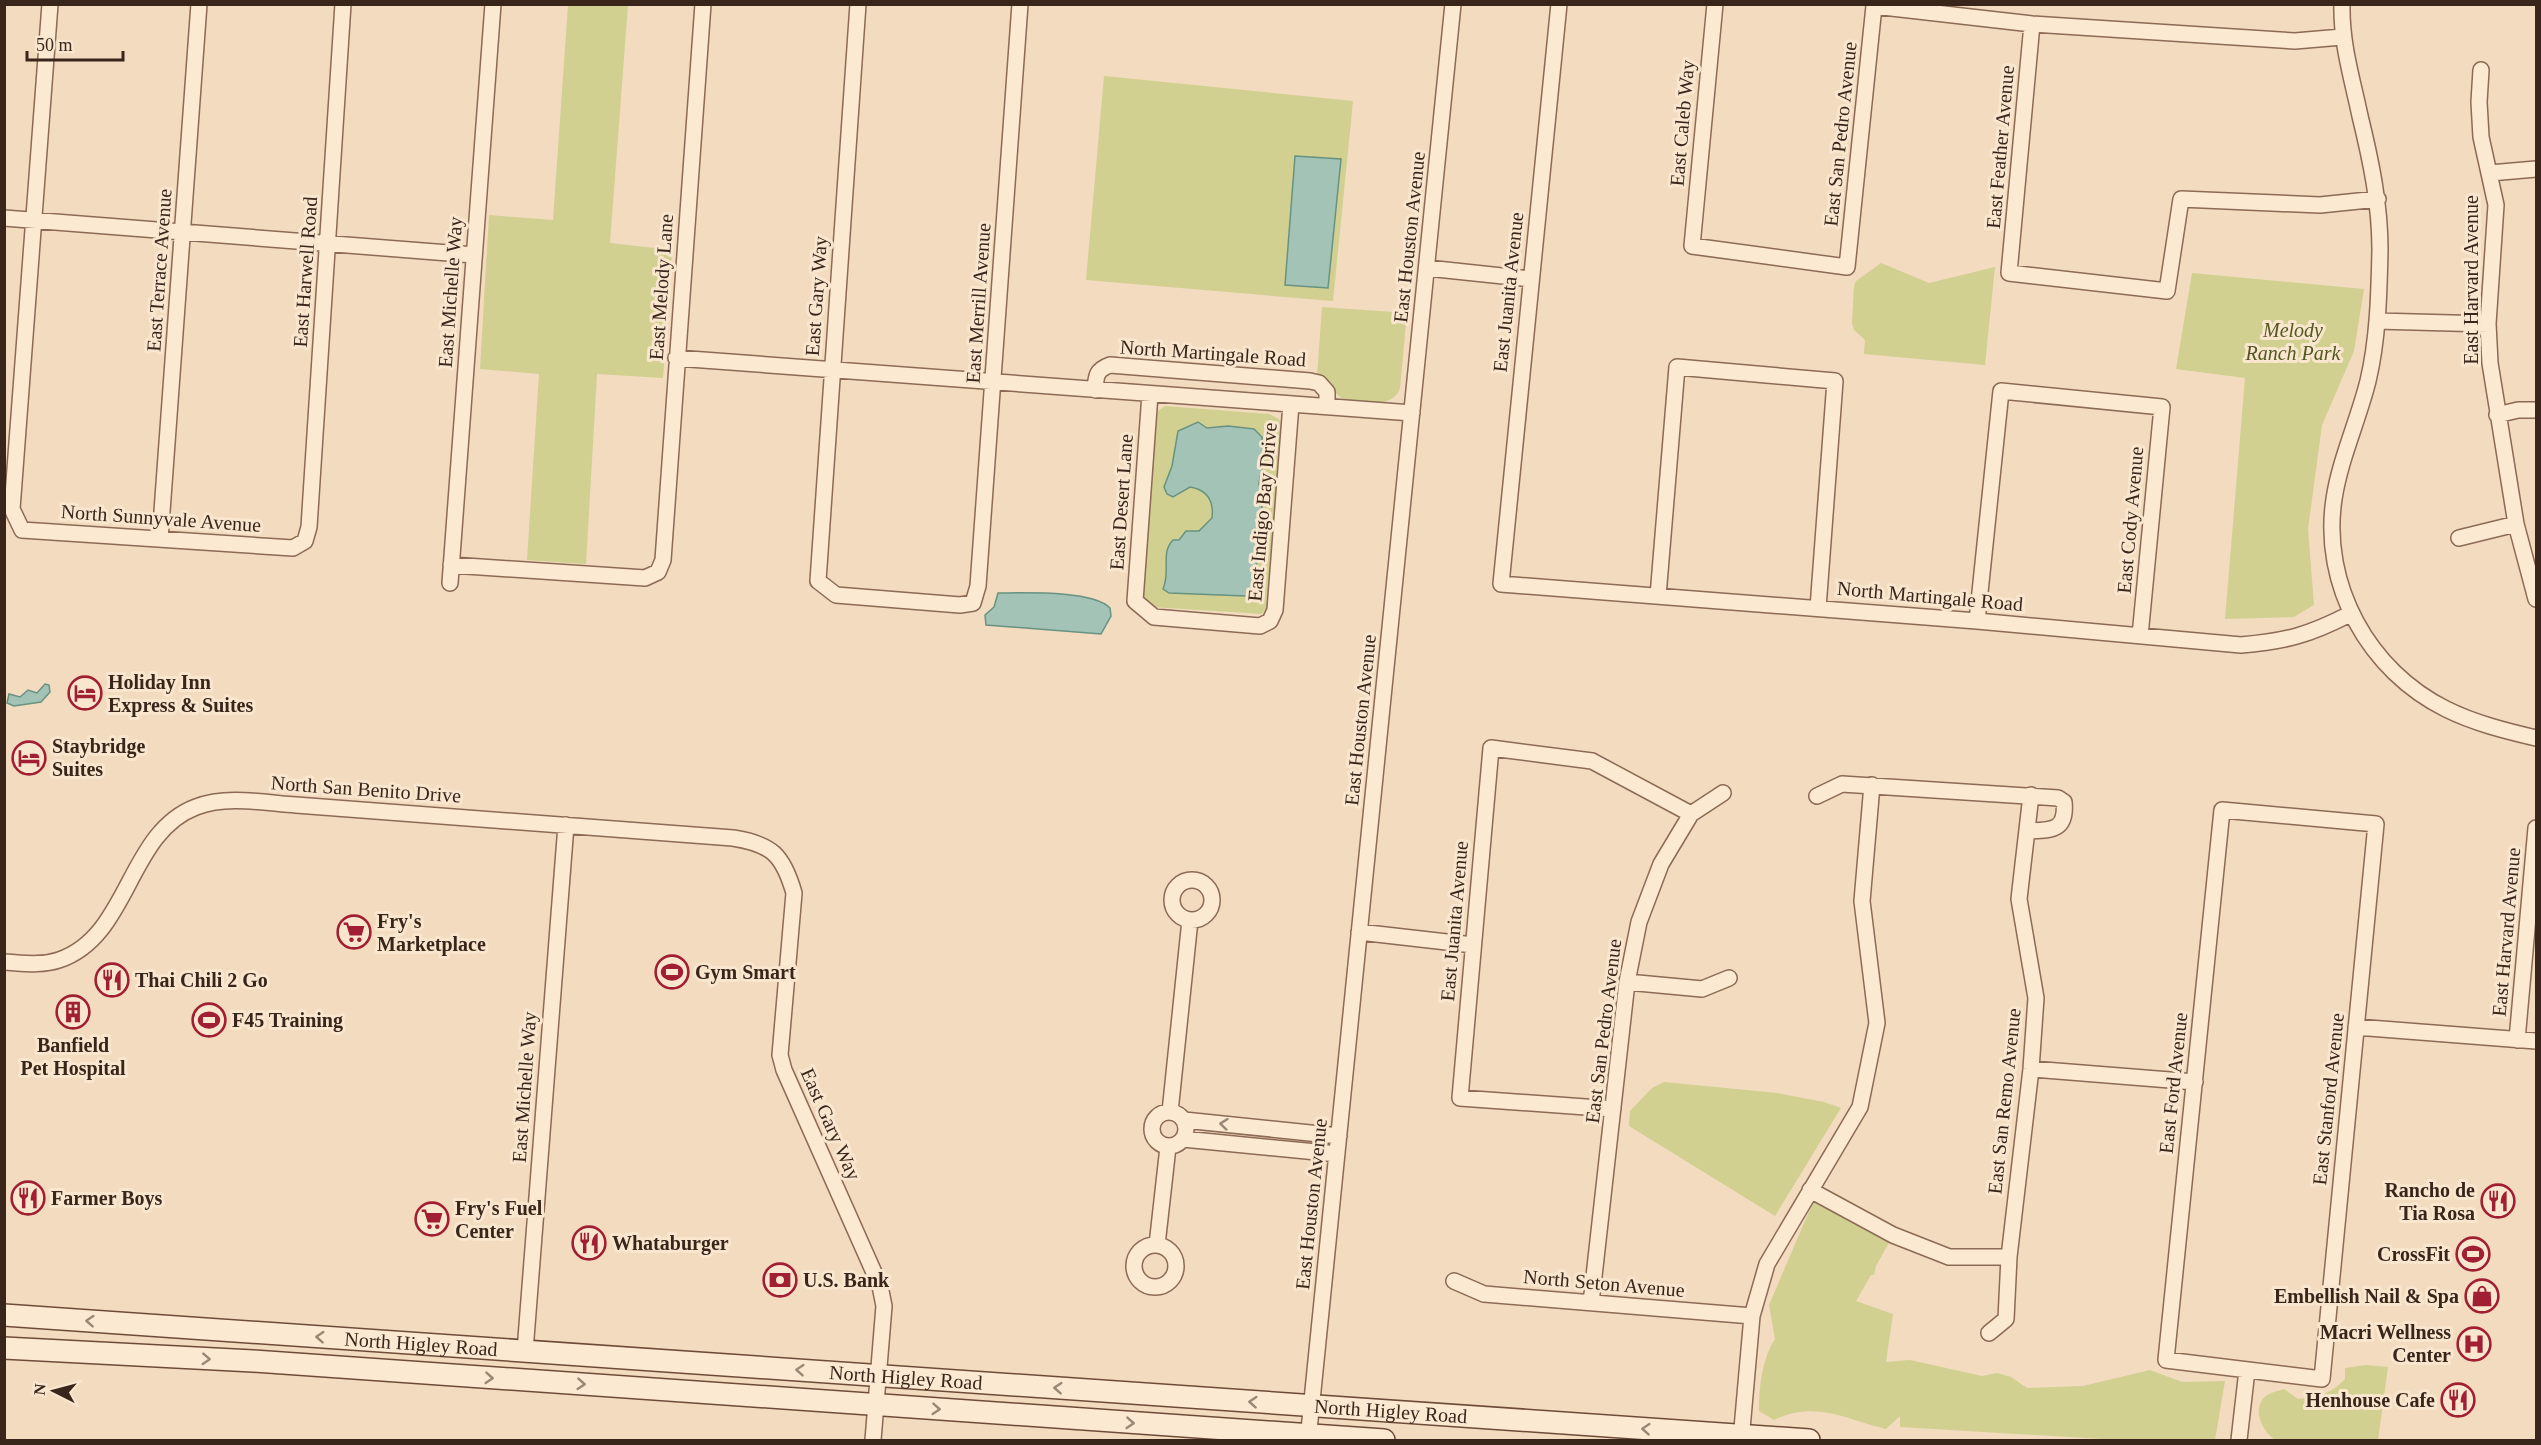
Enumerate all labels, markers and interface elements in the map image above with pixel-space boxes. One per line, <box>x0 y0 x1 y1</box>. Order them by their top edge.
scale bar <box>27 24 123 62</box>
text: 50 m <box>36 35 73 55</box>
street label: East San Pedro Avenue <box>1819 40 1861 227</box>
street label: East Caleb Way <box>1666 59 1699 187</box>
street label: East Feather Avenue <box>1982 64 2018 230</box>
street label: East Houston Avenue <box>1389 150 1429 324</box>
street label: East Terrace Avenue <box>142 188 176 352</box>
street label: East Harvard Avenue <box>2460 195 2482 365</box>
street label: East Harwell Road <box>289 196 321 348</box>
street label: East Juanita Avenue <box>1489 211 1527 373</box>
street label: East Melody Lane <box>645 213 678 361</box>
street label: East Michelle Way <box>434 216 467 368</box>
street label: East Merrill Avenue <box>961 222 995 384</box>
street label: East Gary Way <box>801 235 832 357</box>
park label: Melody Ranch Park <box>2245 319 2342 364</box>
street label: North Martingale Road <box>1119 336 1307 371</box>
street label: East Indigo Bay Drive <box>1243 422 1282 602</box>
street label: East Desert Lane <box>1105 433 1137 571</box>
street label: East Cody Avenue <box>2113 446 2148 594</box>
street label: North Sunnyvale Avenue <box>60 500 262 537</box>
street label: North Martingale Road <box>1836 577 2024 616</box>
street label: East Houston Avenue <box>1340 633 1380 807</box>
place label: Holiday Inn Express & Suites <box>108 671 253 717</box>
hotel icon: Holiday Inn Express & Suites <box>67 675 103 711</box>
place label: Staybridge Suites <box>52 735 145 780</box>
hotel icon: Staybridge Suites <box>11 740 47 776</box>
street label: North San Benito Drive <box>270 771 462 807</box>
street label: East Juanita Avenue <box>1436 840 1472 1002</box>
street label: East Harvard Avenue <box>2488 846 2524 1017</box>
place label: Fry's Marketplace <box>377 910 486 956</box>
supermarket icon: Fry's Marketplace <box>336 914 372 950</box>
street label: East San Pedro Avenue <box>1581 937 1625 1125</box>
sports icon: Gym Smart <box>654 954 690 990</box>
place label: Gym Smart <box>695 961 796 984</box>
restaurant icon: Thai Chili 2 Go <box>94 962 130 998</box>
place label: Thai Chili 2 Go <box>135 969 268 991</box>
building icon: Banfield Pet Hospital <box>55 994 91 1030</box>
sports icon: F45 Training <box>191 1002 227 1038</box>
street label: East San Remo Avenue <box>1983 1007 2025 1195</box>
place label: F45 Training <box>232 1009 343 1032</box>
street label: East Michelle Way <box>508 1011 541 1163</box>
street label: East Ford Avenue <box>2155 1011 2191 1155</box>
street label: East Stanford Avenue <box>2308 1012 2348 1186</box>
place label: Banfield Pet Hospital <box>21 1034 126 1080</box>
street label: East Gary Way <box>796 1065 865 1184</box>
street label: East Houston Avenue <box>1291 1117 1331 1291</box>
one-way arrow <box>1219 1118 1228 1131</box>
place label: Rancho de Tia Rosa <box>2384 1179 2475 1224</box>
restaurant icon: Farmer Boys <box>10 1180 46 1216</box>
restaurant icon: Rancho de Tia Rosa <box>2480 1183 2516 1219</box>
place label: Farmer Boys <box>51 1187 162 1210</box>
place label: Fry's Fuel Center <box>455 1197 543 1242</box>
supermarket icon: Fry's Fuel Center <box>414 1201 450 1237</box>
restaurant icon: Whataburger <box>571 1225 607 1261</box>
place label: Whataburger <box>612 1232 729 1255</box>
sports icon: CrossFit <box>2455 1236 2491 1272</box>
place label: CrossFit <box>2377 1243 2450 1265</box>
bank icon: U.S. Bank <box>762 1262 798 1298</box>
street label: North Seton Avenue <box>1522 1265 1686 1301</box>
place label: U.S. Bank <box>803 1269 890 1291</box>
shop icon: Embellish Nail & Spa <box>2464 1278 2500 1314</box>
place label: Embellish Nail & Spa <box>2274 1285 2459 1308</box>
one-way arrow <box>86 1315 95 1328</box>
place label: Macri Wellness Center <box>2320 1321 2451 1366</box>
hospital icon: Macri Wellness Center <box>2456 1326 2492 1362</box>
street label: North Higley Road <box>344 1328 498 1360</box>
one-way arrow <box>315 1330 324 1343</box>
one-way arrow <box>201 1352 210 1365</box>
north arrow <box>24 1361 84 1421</box>
street label: North Higley Road <box>829 1361 983 1394</box>
one-way arrow <box>796 1364 805 1377</box>
one-way arrow <box>485 1371 494 1384</box>
one-way arrow <box>576 1378 585 1391</box>
text: N <box>31 1382 49 1396</box>
one-way arrow <box>1054 1382 1063 1395</box>
restaurant icon: Henhouse Cafe <box>2440 1382 2476 1418</box>
place label: Henhouse Cafe <box>2306 1389 2435 1411</box>
street label: North Higley Road <box>1313 1395 1468 1427</box>
one-way arrow <box>1248 1396 1257 1409</box>
one-way arrow <box>931 1403 940 1416</box>
one-way arrow <box>1126 1416 1135 1429</box>
one-way arrow <box>1642 1423 1651 1436</box>

